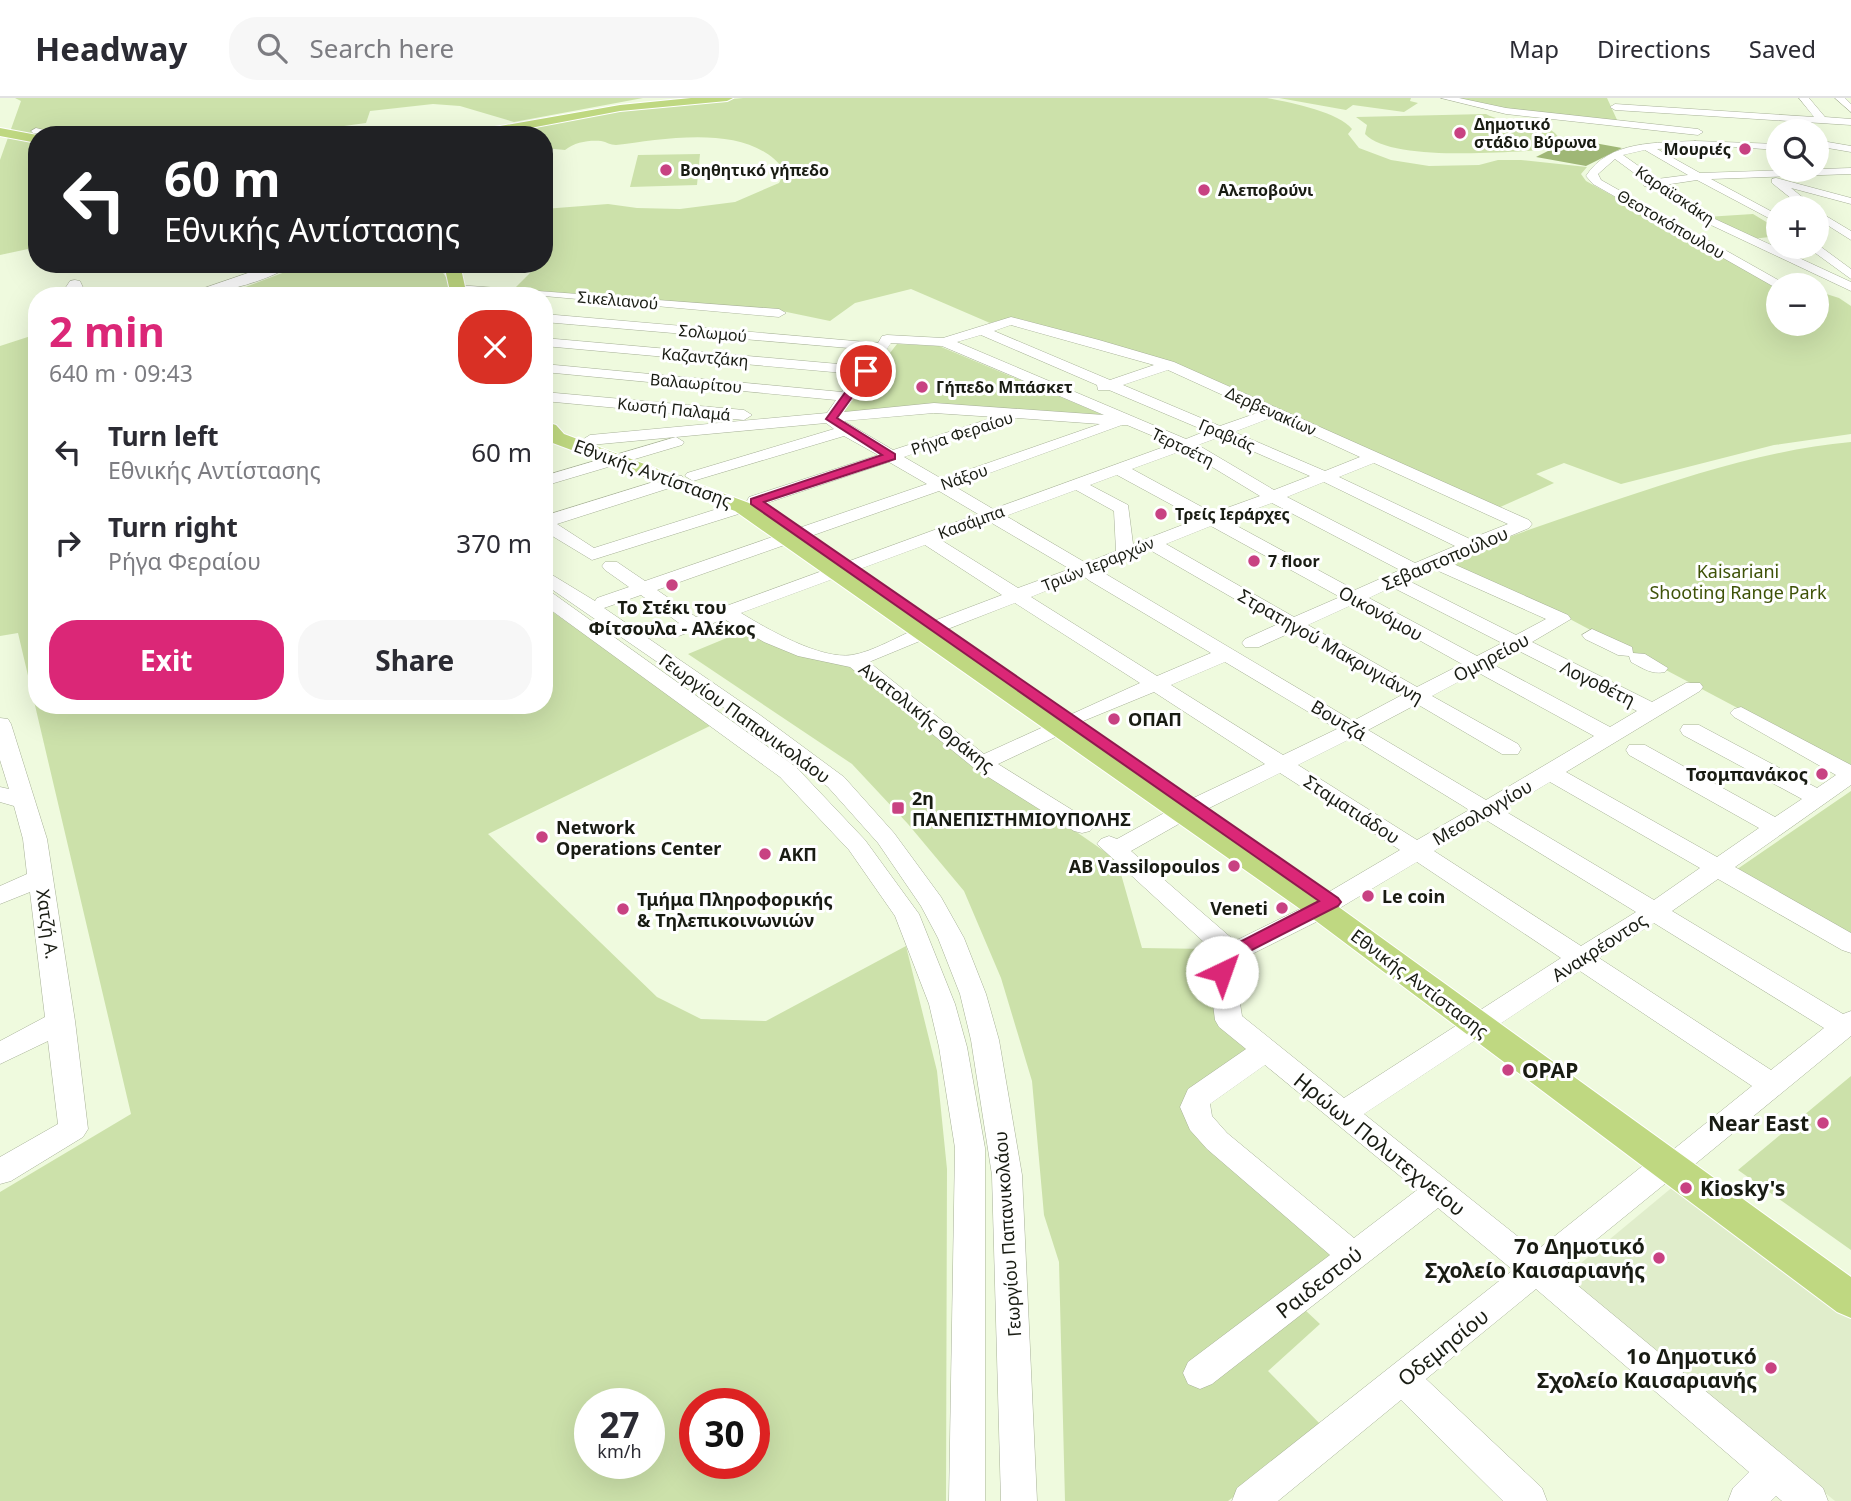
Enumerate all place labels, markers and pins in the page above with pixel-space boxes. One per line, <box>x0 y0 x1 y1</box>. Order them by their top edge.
place label: Δημοτικό στάδιο Βύρωνα <box>1474 113 1597 153</box>
marker: Δημοτικό στάδιο Βύρωνα <box>1452 125 1468 141</box>
place label: Μουριές <box>1664 138 1731 160</box>
marker: Μουριές <box>1737 141 1753 157</box>
place label: Βοηθητικό γήπεδο <box>680 159 829 181</box>
marker: Βοηθητικό γήπεδο <box>658 162 674 178</box>
place label: Αλεποβούνι <box>1218 179 1313 201</box>
marker: Αλεποβούνι <box>1196 182 1212 198</box>
pin <box>836 341 896 401</box>
place label: Γήπεδο Μπάσκετ <box>936 376 1073 398</box>
marker: Γήπεδο Μπάσκετ <box>914 379 930 395</box>
place label: Τρείς Ιεράρχες <box>1175 503 1290 525</box>
marker: Τρείς Ιεράρχες <box>1153 506 1169 522</box>
place label: 7 floor <box>1268 550 1320 572</box>
marker: 7 floor <box>1246 553 1262 569</box>
marker: Το Στέκι του Φίτσουλα - Αλέκος <box>664 577 680 593</box>
place label: Το Στέκι του Φίτσουλα - Αλέκος <box>589 595 755 640</box>
place label: ΟΠΑΠ <box>1128 707 1182 731</box>
marker: ΟΠΑΠ <box>1106 711 1122 727</box>
place label: Τσομπανάκος <box>1686 762 1808 786</box>
marker: Τσομπανάκος <box>1814 766 1830 782</box>
place label: 2η ΠΑΝΕΠΙΣΤΗΜΙΟΥΠΟΛΗΣ <box>912 786 1131 831</box>
marker: 2η ΠΑΝΕΠΙΣΤΗΜΙΟΥΠΟΛΗΣ <box>890 800 906 816</box>
place label: Network Operations Center <box>556 815 721 860</box>
marker: Network Operations Center <box>534 829 550 845</box>
place label: ΑΚΠ <box>779 842 817 866</box>
marker: ΑΚΠ <box>757 846 773 862</box>
place label: AB Vassilopoulos <box>1069 854 1220 878</box>
marker: AB Vassilopoulos <box>1226 858 1242 874</box>
place label: Le coin <box>1382 884 1445 908</box>
place label: Τμήμα Πληροφορικής & Τηλεπικοινωνιών <box>637 887 833 932</box>
marker: Le coin <box>1360 888 1376 904</box>
place label: Veneti <box>1210 896 1268 920</box>
marker: Veneti <box>1274 900 1290 916</box>
marker: Τμήμα Πληροφορικής & Τηλεπικοινωνιών <box>615 901 631 917</box>
place label: OPAP <box>1522 1056 1578 1084</box>
marker: OPAP <box>1500 1062 1516 1078</box>
place label: Near East <box>1708 1109 1809 1137</box>
marker: Near East <box>1815 1115 1831 1131</box>
place label: Kiosky's <box>1700 1174 1785 1202</box>
marker: Kiosky's <box>1678 1180 1694 1196</box>
place label: 7ο Δημοτικό Σχολείο Καισαριανής <box>1425 1232 1645 1284</box>
marker: 7ο Δημοτικό Σχολείο Καισαριανής <box>1651 1250 1667 1266</box>
place label: 1ο Δημοτικό Σχολείο Καισαριανής <box>1537 1342 1757 1394</box>
marker: 1ο Δημοτικό Σχολείο Καισαριανής <box>1763 1360 1779 1376</box>

